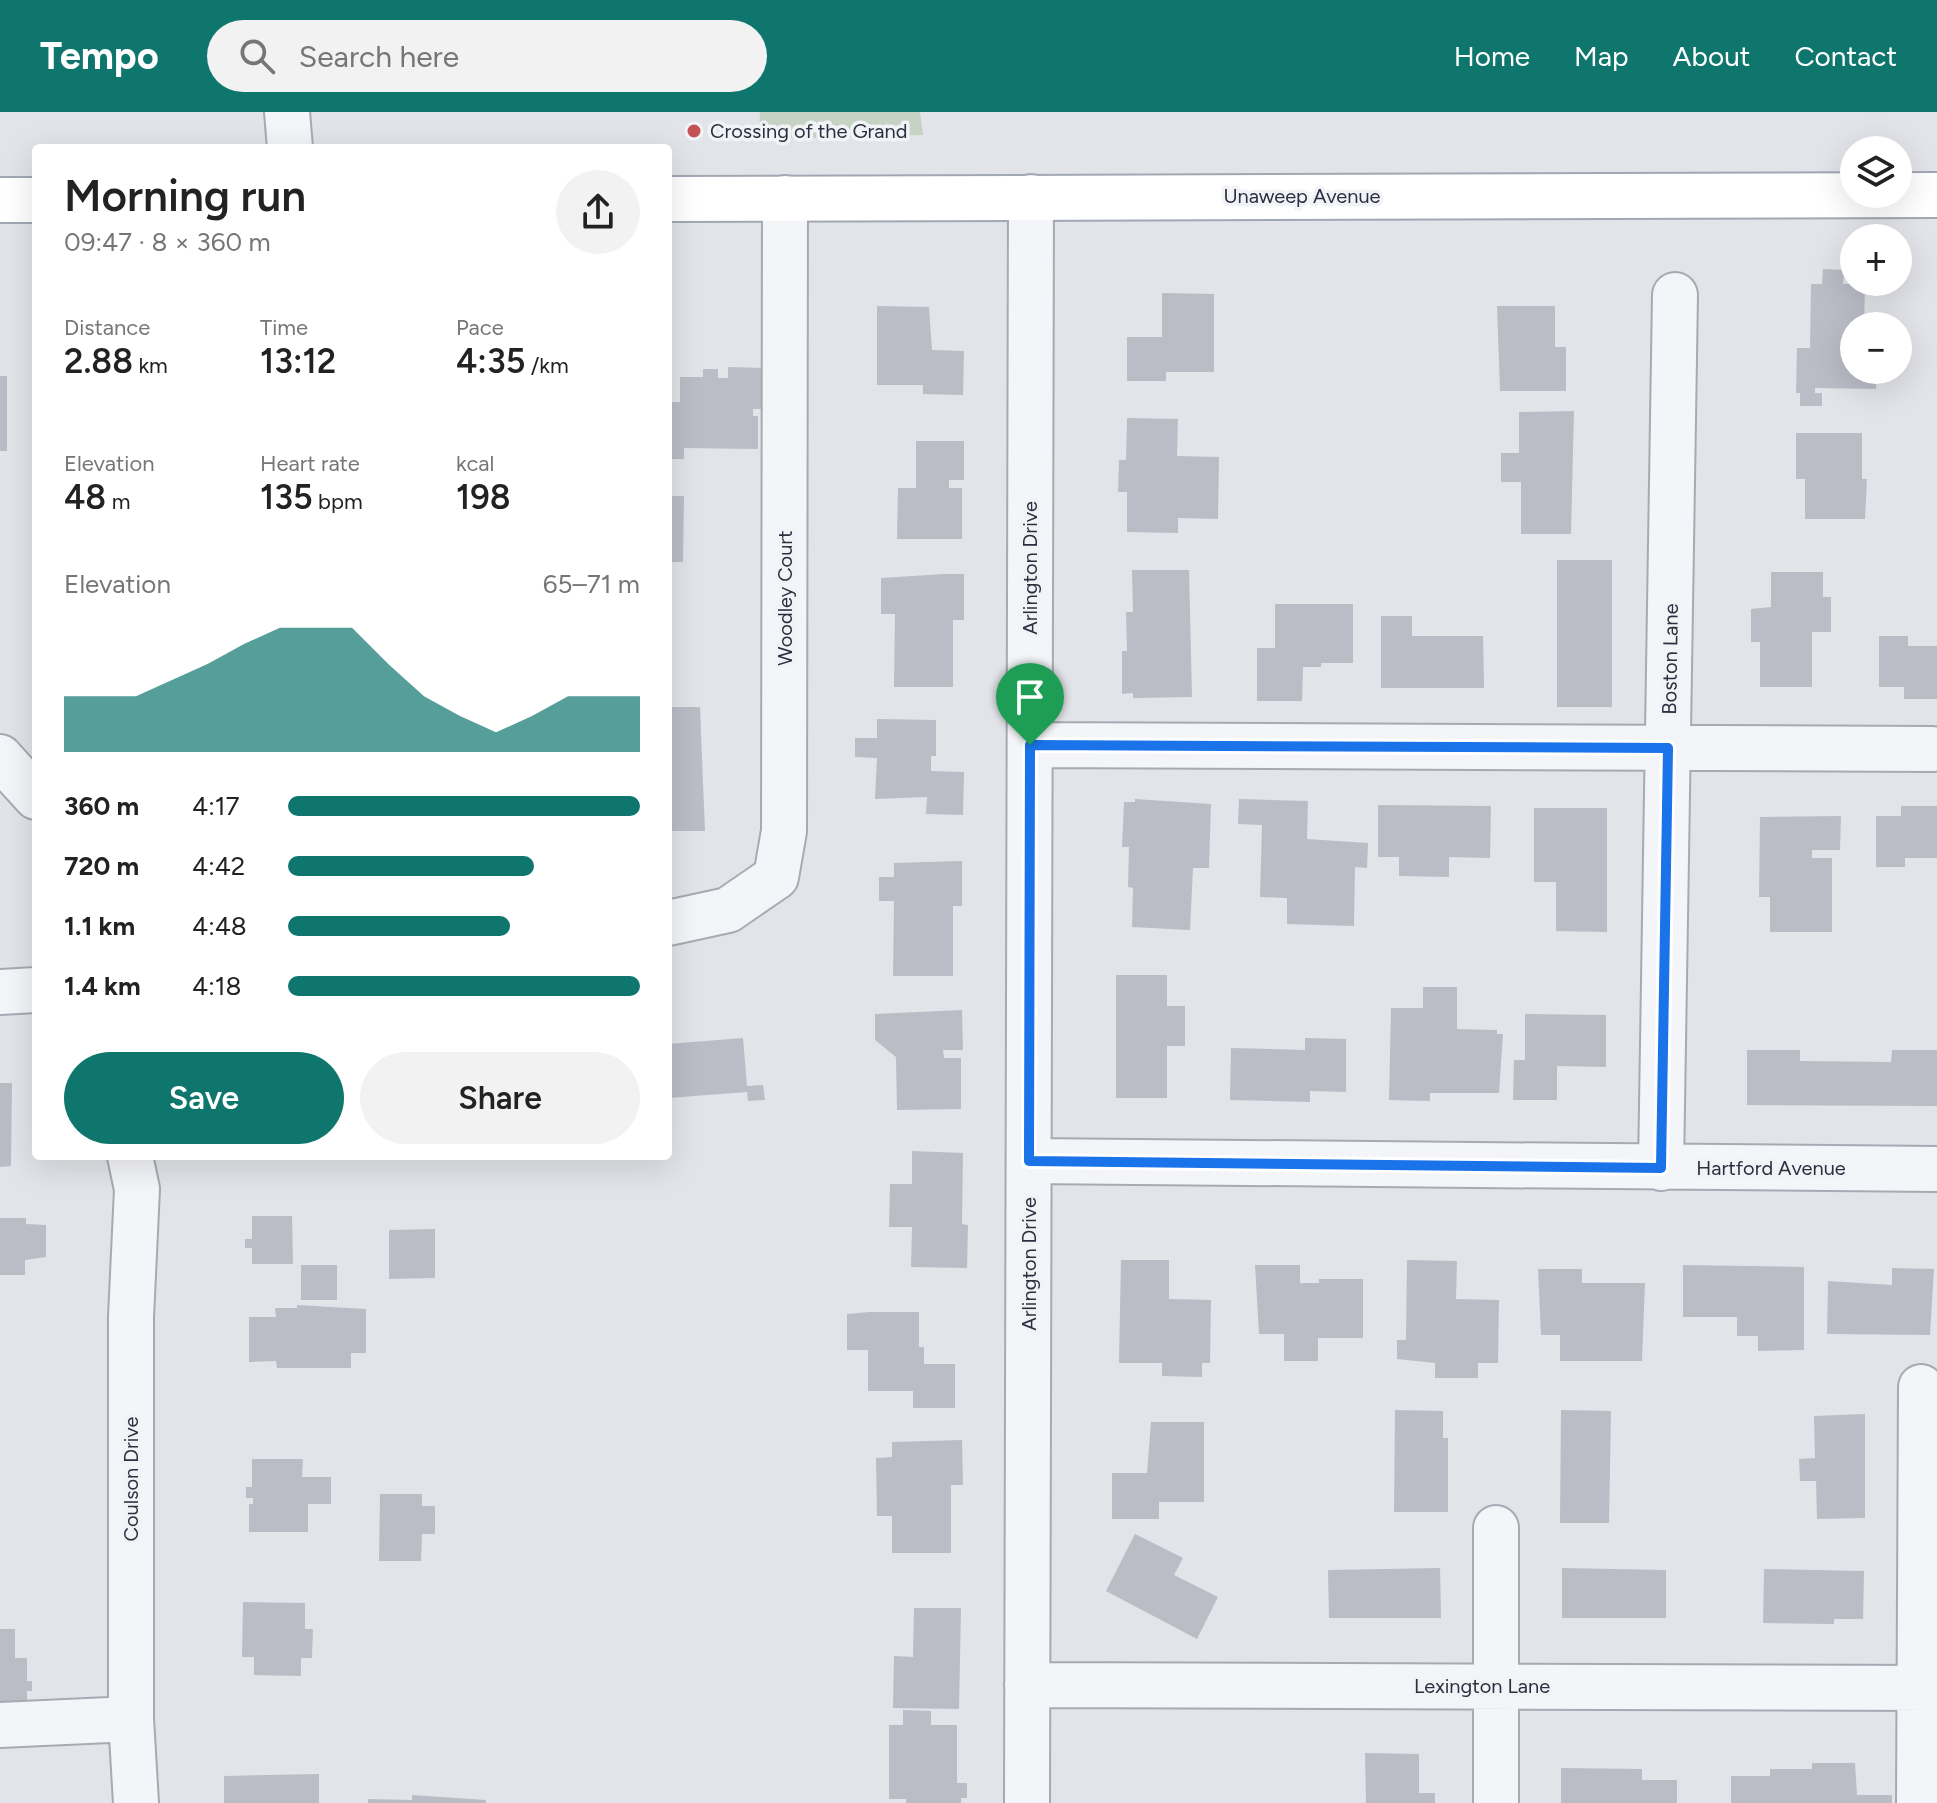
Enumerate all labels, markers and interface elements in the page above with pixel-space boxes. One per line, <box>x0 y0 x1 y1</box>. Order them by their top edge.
search box <box>207 20 767 92</box>
text: Tempo <box>40 33 159 79</box>
icon: search <box>235 34 279 78</box>
text: Search here <box>299 38 459 75</box>
text: Home <box>1454 39 1530 73</box>
text: Map <box>1574 39 1629 73</box>
text: About <box>1673 39 1750 73</box>
text: Contact <box>1794 39 1897 73</box>
place label: Crossing of the Grand <box>710 119 907 143</box>
marker: Crossing of the Grand <box>685 122 703 140</box>
map controls <box>1840 136 1912 384</box>
button: layers <box>1840 136 1912 208</box>
text: Morning run <box>64 169 306 222</box>
button: share <box>556 170 640 254</box>
street label: Unaweep Avenue <box>1223 184 1381 208</box>
button: + <box>1840 224 1912 296</box>
text: 09:47 · 8 × 360 m <box>64 226 271 258</box>
button: − <box>1840 312 1912 384</box>
text: Distance <box>64 314 150 341</box>
text: Time <box>260 314 308 341</box>
text: Pace <box>456 314 504 341</box>
text: 2.88 <box>64 341 133 382</box>
text: 13:12 <box>260 341 336 382</box>
text: 4:35 <box>456 341 525 382</box>
text: km <box>133 352 168 379</box>
text: /km <box>525 352 569 379</box>
text: Elevation <box>64 450 154 477</box>
text: Heart rate <box>260 450 360 477</box>
text: kcal <box>456 450 494 477</box>
text: 48 <box>64 477 106 518</box>
text: 135 <box>260 477 313 518</box>
text: 198 <box>456 477 511 518</box>
text: m <box>106 488 130 515</box>
text: bpm <box>313 488 363 515</box>
street label: Arlington Drive <box>1018 501 1042 635</box>
street label: Woodley Court <box>773 530 797 666</box>
text: Elevation <box>64 568 171 600</box>
text: 65–71 m <box>543 568 640 600</box>
street label: Boston Lane <box>1657 603 1683 715</box>
pin <box>996 663 1064 745</box>
icon: arrive <box>1008 675 1052 719</box>
text: 360 m <box>64 790 139 822</box>
text: 4:17 <box>192 790 239 822</box>
text: 720 m <box>64 850 139 882</box>
text: 4:42 <box>192 850 245 882</box>
text: 1.1 km <box>64 910 135 942</box>
text: 4:48 <box>192 910 247 942</box>
text: 1.4 km <box>64 970 141 1002</box>
text: 4:18 <box>192 970 241 1002</box>
button: Save <box>64 1052 344 1144</box>
button: Share <box>360 1052 640 1144</box>
street label: Hartford Avenue <box>1696 1156 1846 1180</box>
street label: Arlington Drive <box>1017 1197 1041 1331</box>
street label: Coulson Drive <box>119 1417 143 1541</box>
street label: Lexington Lane <box>1414 1674 1550 1698</box>

